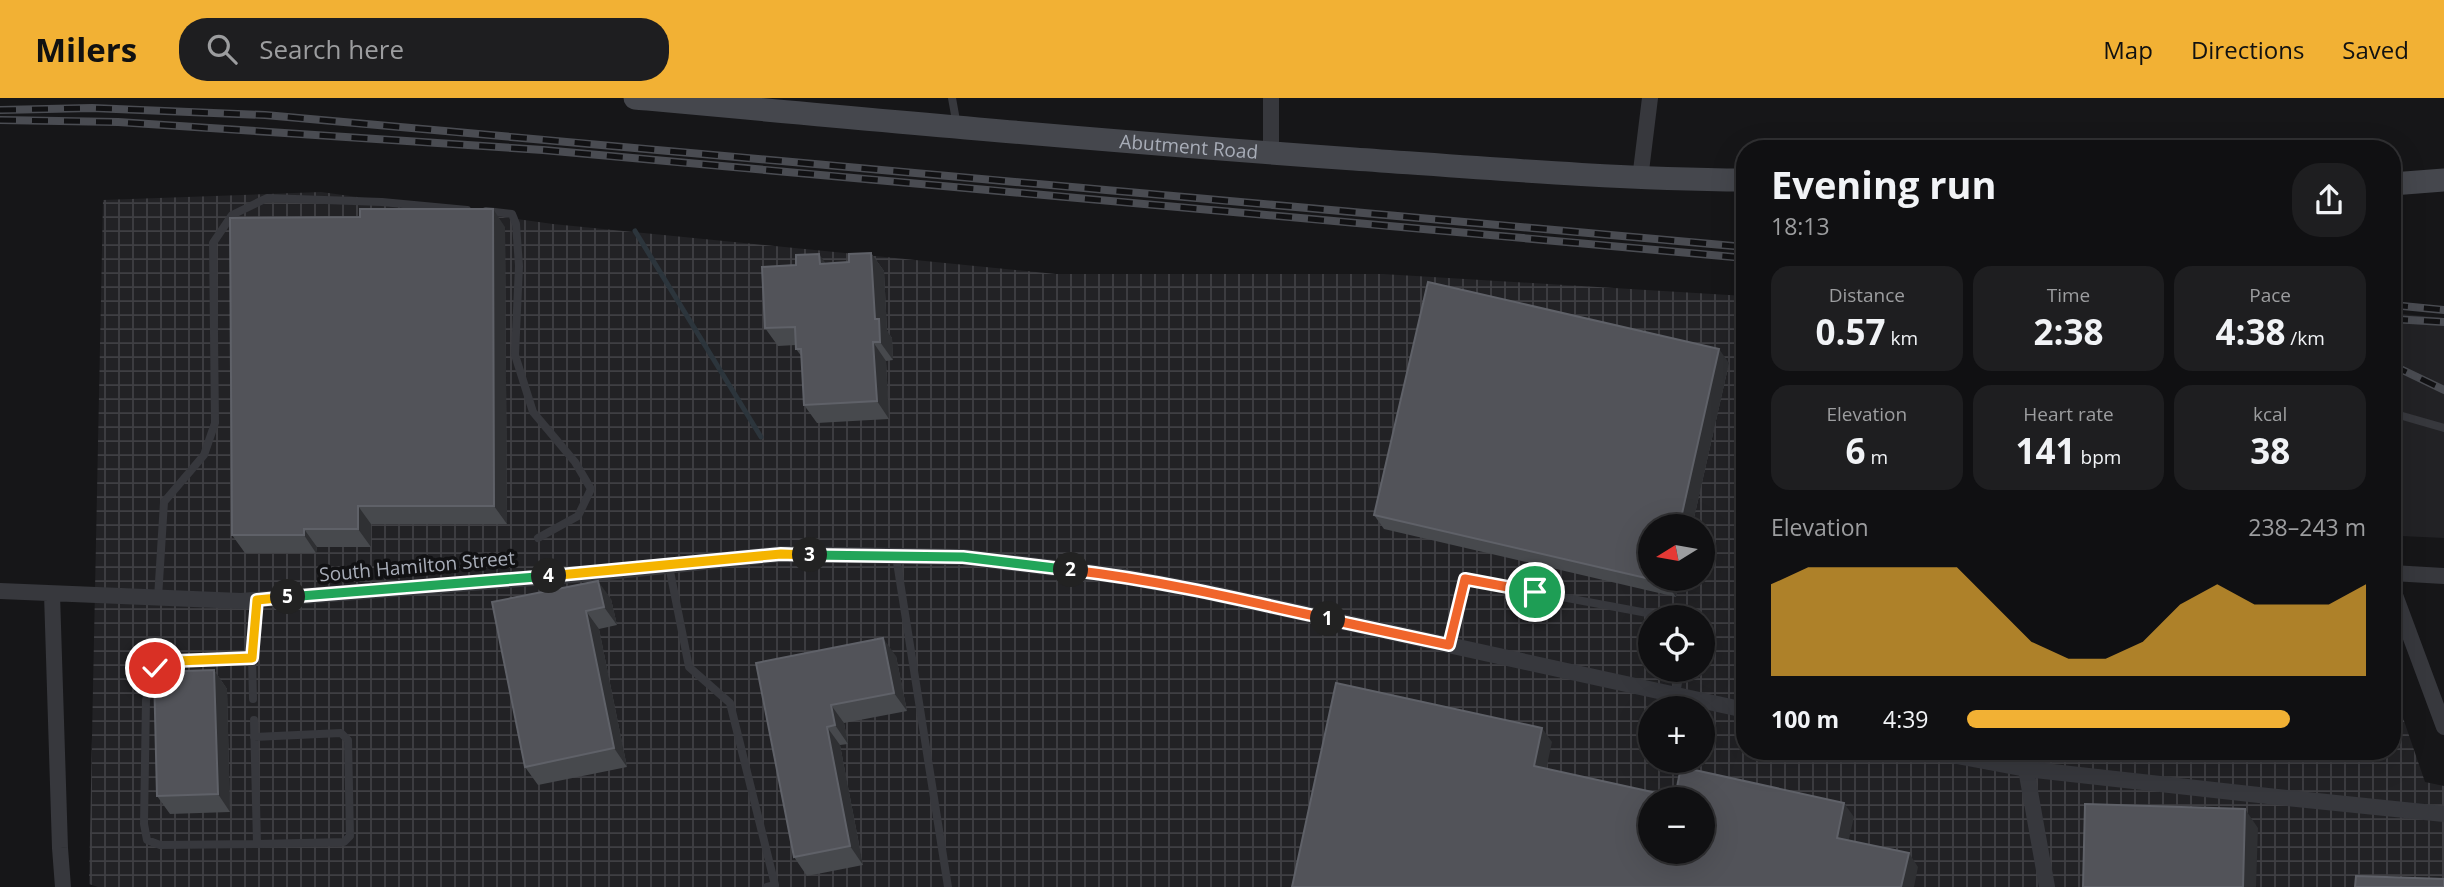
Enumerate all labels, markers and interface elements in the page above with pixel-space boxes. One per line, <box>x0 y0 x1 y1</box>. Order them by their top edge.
search box <box>179 18 669 81</box>
text: Milers <box>35 27 137 72</box>
icon: search <box>203 30 241 68</box>
text: Search here <box>259 31 404 67</box>
text: Map <box>2103 33 2153 66</box>
text: Directions <box>2191 33 2304 66</box>
text: Saved <box>2342 33 2409 66</box>
street label: Abutment Road <box>1118 128 1259 165</box>
text: Evening run <box>1771 158 1996 210</box>
button: share <box>2292 163 2366 237</box>
text: 18:13 <box>1771 210 1830 242</box>
text: Distance <box>1829 282 1905 308</box>
text: Time <box>2047 282 2090 308</box>
text: Pace <box>2249 282 2291 308</box>
text: 0.57 <box>1816 308 1886 355</box>
text: 2:38 <box>2033 308 2104 355</box>
text: 4:38 <box>2215 308 2285 355</box>
text: km <box>1886 325 1918 351</box>
text: /km <box>2285 325 2325 351</box>
text: Elevation <box>1826 401 1907 427</box>
text: Heart rate <box>2023 401 2114 427</box>
text: kcal <box>2253 401 2287 427</box>
text: 6 <box>1846 427 1866 474</box>
text: 141 <box>2016 427 2076 474</box>
text: 38 <box>2250 427 2290 474</box>
text: m <box>1866 444 1888 470</box>
text: bpm <box>2076 444 2121 470</box>
text: Elevation <box>1771 511 1869 543</box>
text: 238–243 m <box>2248 511 2366 543</box>
north arrow <box>1638 514 1715 592</box>
map controls <box>1638 514 1715 864</box>
pin: 3 <box>792 538 828 573</box>
text: 3 <box>804 541 815 567</box>
street label: South Hamilton Street <box>318 544 516 588</box>
pin: 2 <box>1054 552 1088 588</box>
text: 2 <box>1065 556 1076 582</box>
pin: 4 <box>532 559 566 594</box>
text: 4 <box>543 562 554 588</box>
pin <box>1505 562 1565 622</box>
icon: arrive <box>1516 573 1554 611</box>
pin: 5 <box>270 580 306 614</box>
text: 5 <box>282 583 293 609</box>
pin: 1 <box>1310 602 1346 636</box>
text: 1 <box>1322 605 1333 631</box>
button: locate <box>1638 605 1715 682</box>
pin <box>125 638 185 698</box>
icon: check <box>136 649 174 687</box>
button: + <box>1638 696 1715 773</box>
text: 100 m <box>1771 703 1839 735</box>
text: 4:39 <box>1883 703 1929 735</box>
button: − <box>1638 787 1715 864</box>

